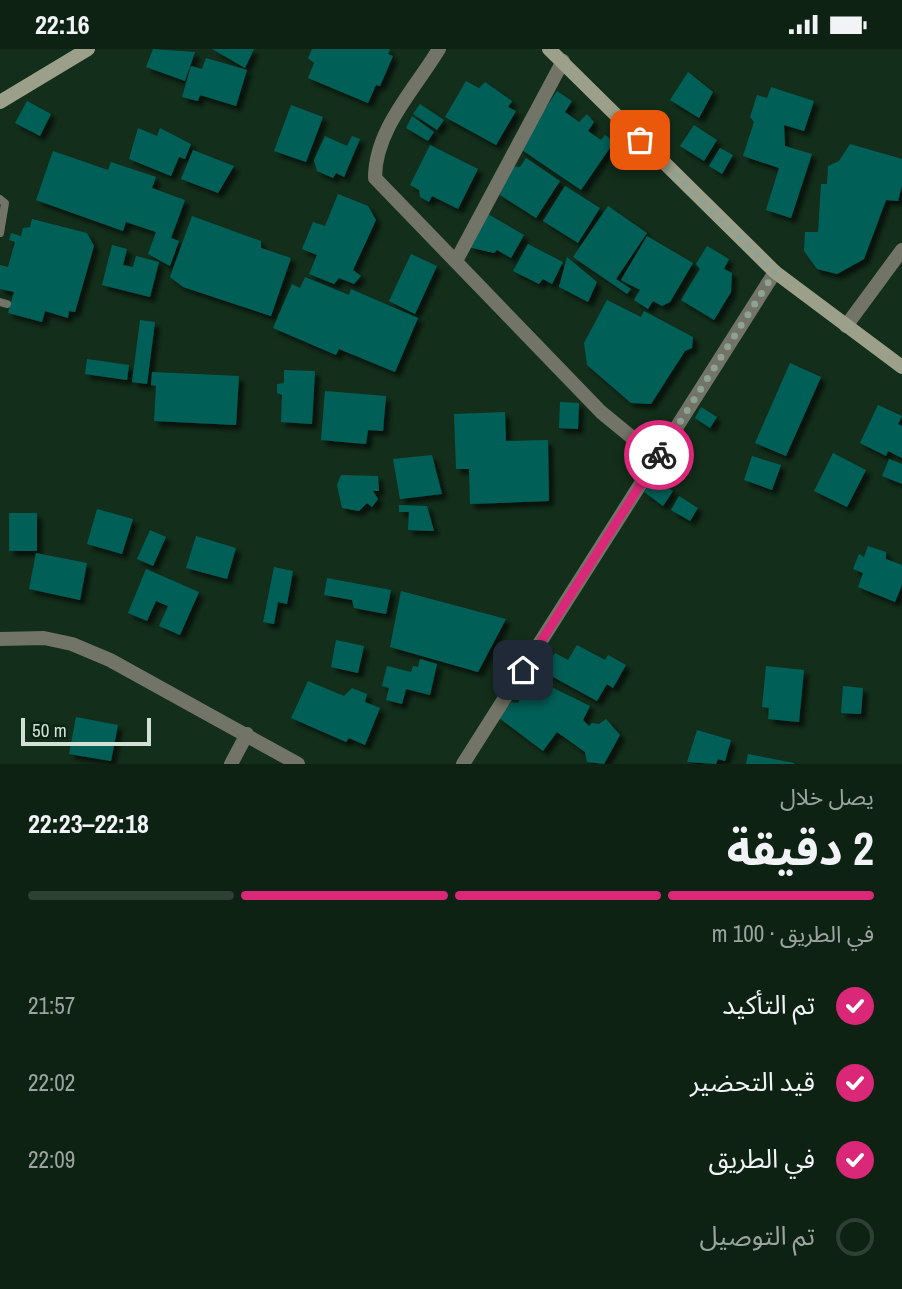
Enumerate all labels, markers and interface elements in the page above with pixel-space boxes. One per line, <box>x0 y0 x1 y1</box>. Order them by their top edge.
text: 22:16 <box>35 7 90 42</box>
pin <box>610 110 670 170</box>
icon: bag <box>621 121 659 159</box>
courier <box>624 420 694 490</box>
icon: bike <box>640 436 678 474</box>
pin <box>493 640 553 700</box>
icon: home <box>504 651 542 689</box>
scale bar <box>21 715 150 747</box>
text: 50 m <box>32 717 67 743</box>
text: يصل خلال <box>780 781 874 812</box>
text: 22:18–22:23 <box>28 806 149 841</box>
text: 2 دقيقة <box>727 817 874 879</box>
text: في الطريق · 100 m <box>712 918 874 949</box>
text: تم التأكيد <box>722 987 815 1022</box>
icon: check <box>836 987 874 1025</box>
text: 21:57 <box>28 990 75 1021</box>
text: قيد التحضير <box>690 1064 815 1099</box>
icon: check <box>836 1064 874 1102</box>
text: 22:02 <box>28 1067 75 1098</box>
text: في الطريق <box>709 1141 815 1176</box>
icon: check <box>836 1141 874 1179</box>
text: 22:09 <box>28 1144 75 1175</box>
text: تم التوصيل <box>700 1218 815 1253</box>

